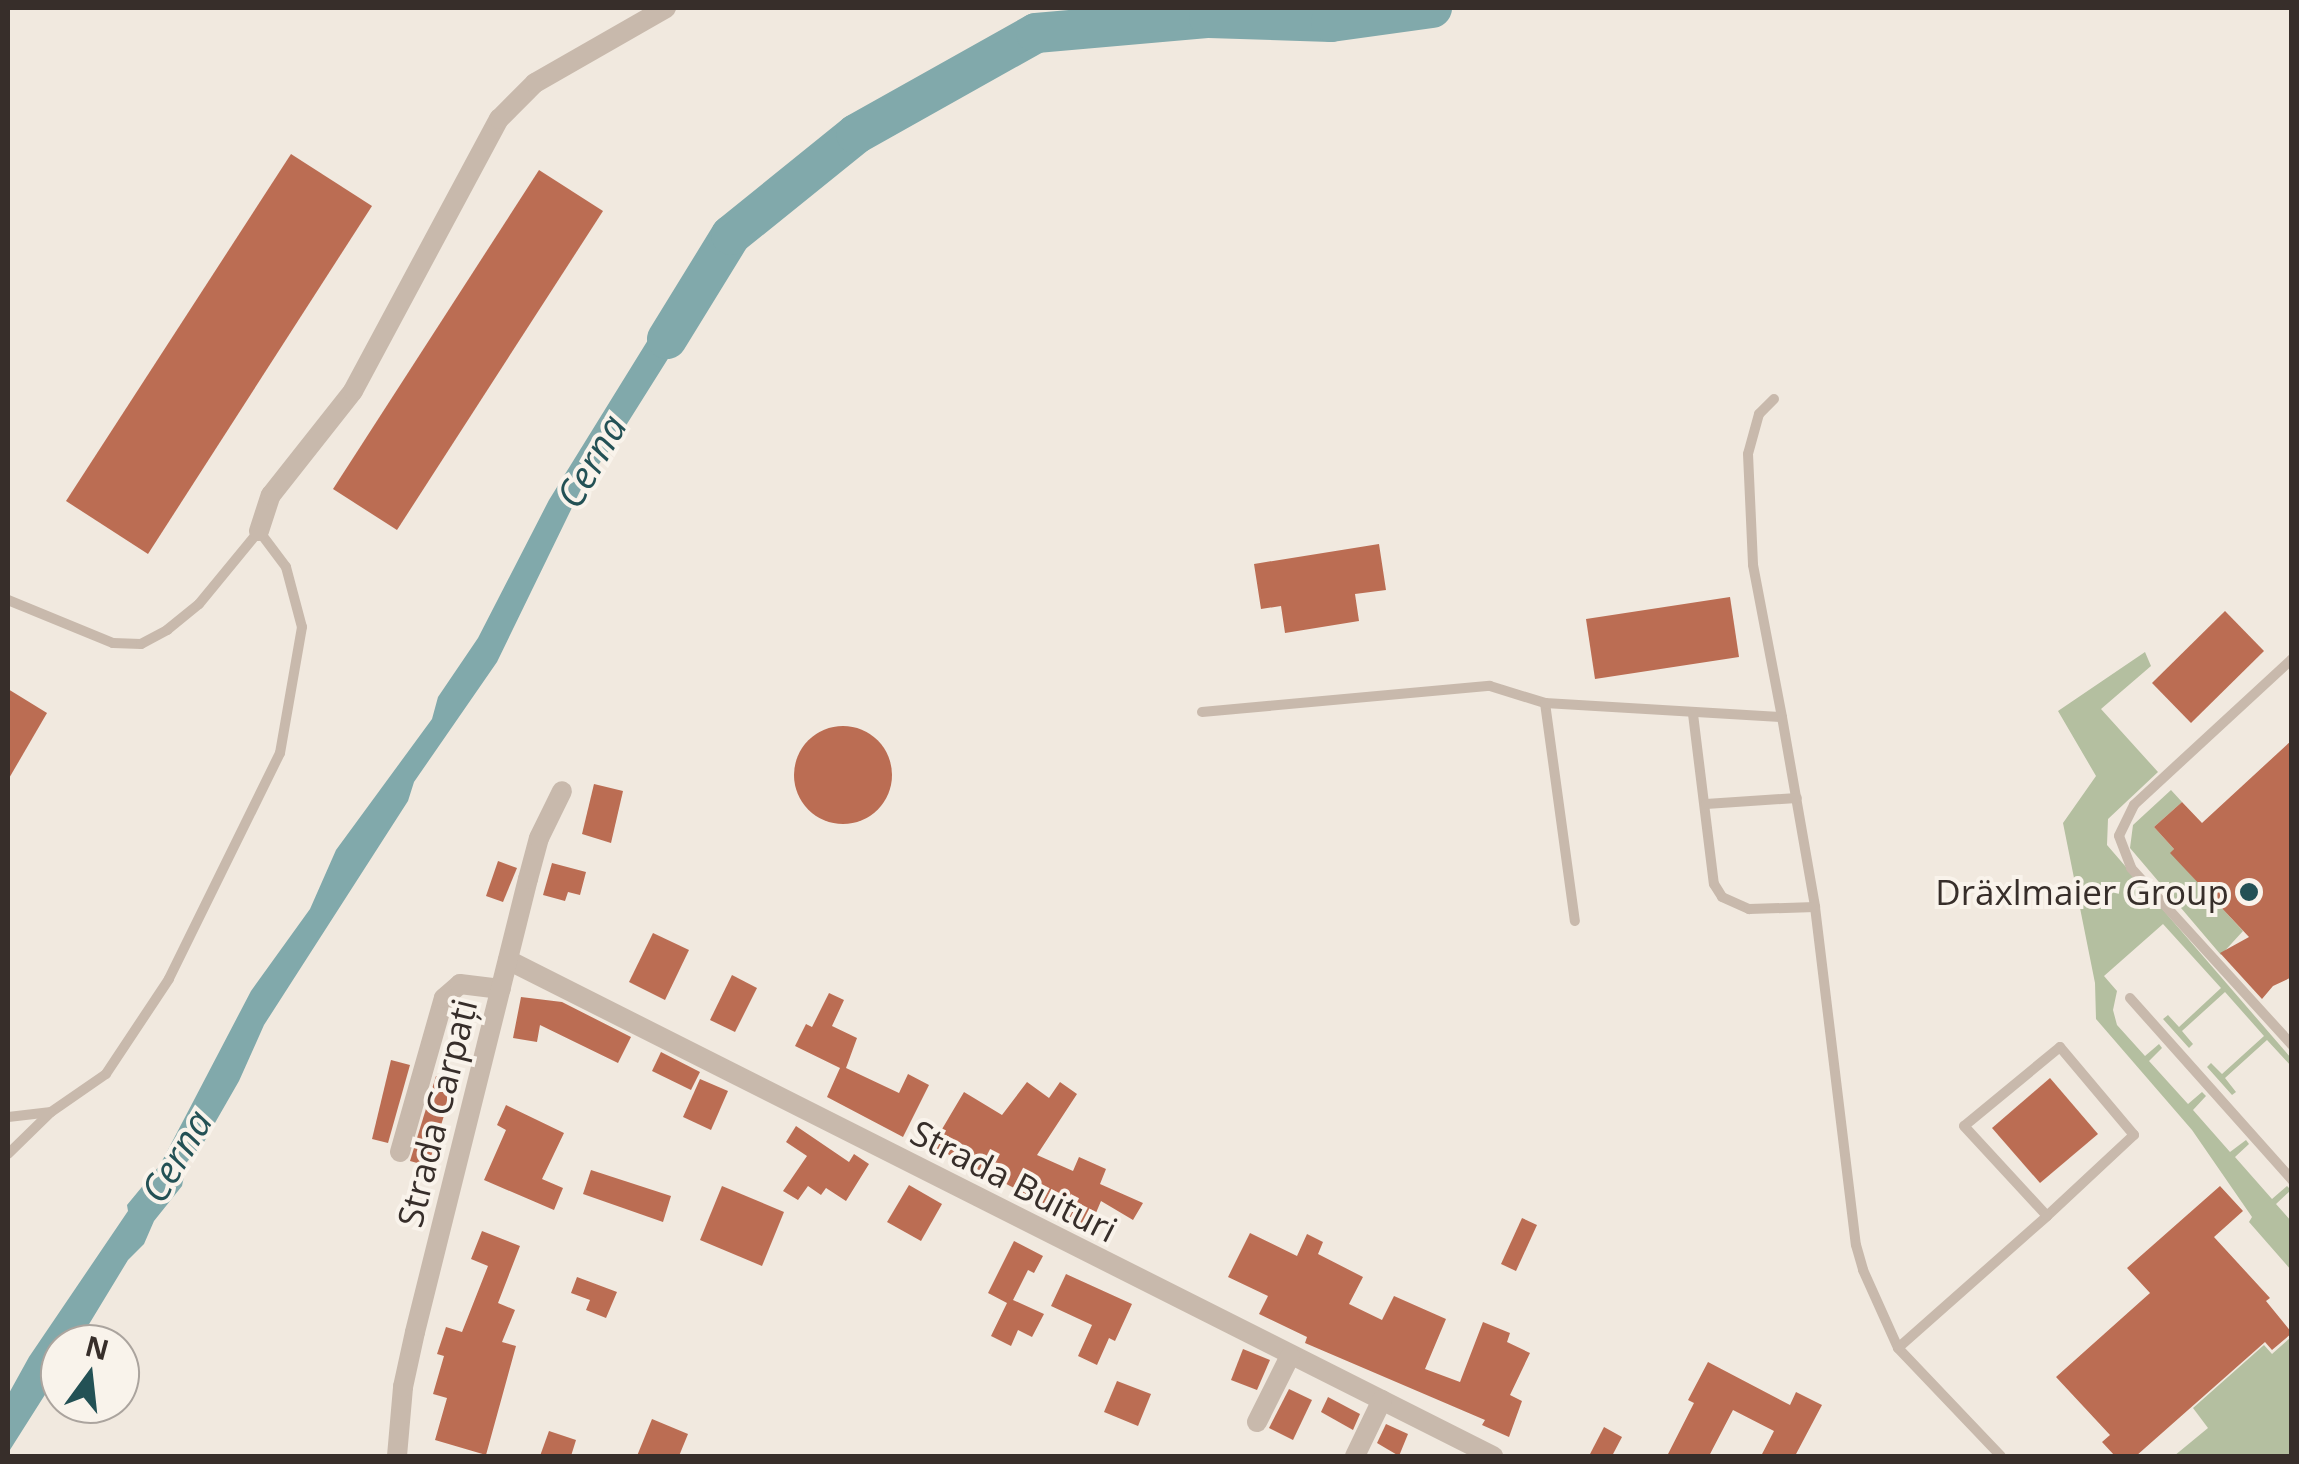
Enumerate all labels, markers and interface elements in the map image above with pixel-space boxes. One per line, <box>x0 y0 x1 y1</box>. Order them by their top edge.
water label: Cerna <box>546 406 636 516</box>
place label: Dräxlmaier Group <box>1935 871 2229 913</box>
marker: Dräxlmaier Group <box>2238 881 2260 903</box>
street label: Strada Carpați <box>388 995 486 1231</box>
water label: Cerna <box>131 1102 221 1210</box>
street label: Strada Buituri <box>904 1111 1124 1251</box>
north arrow <box>40 1324 140 1424</box>
text: N <box>81 1326 113 1368</box>

